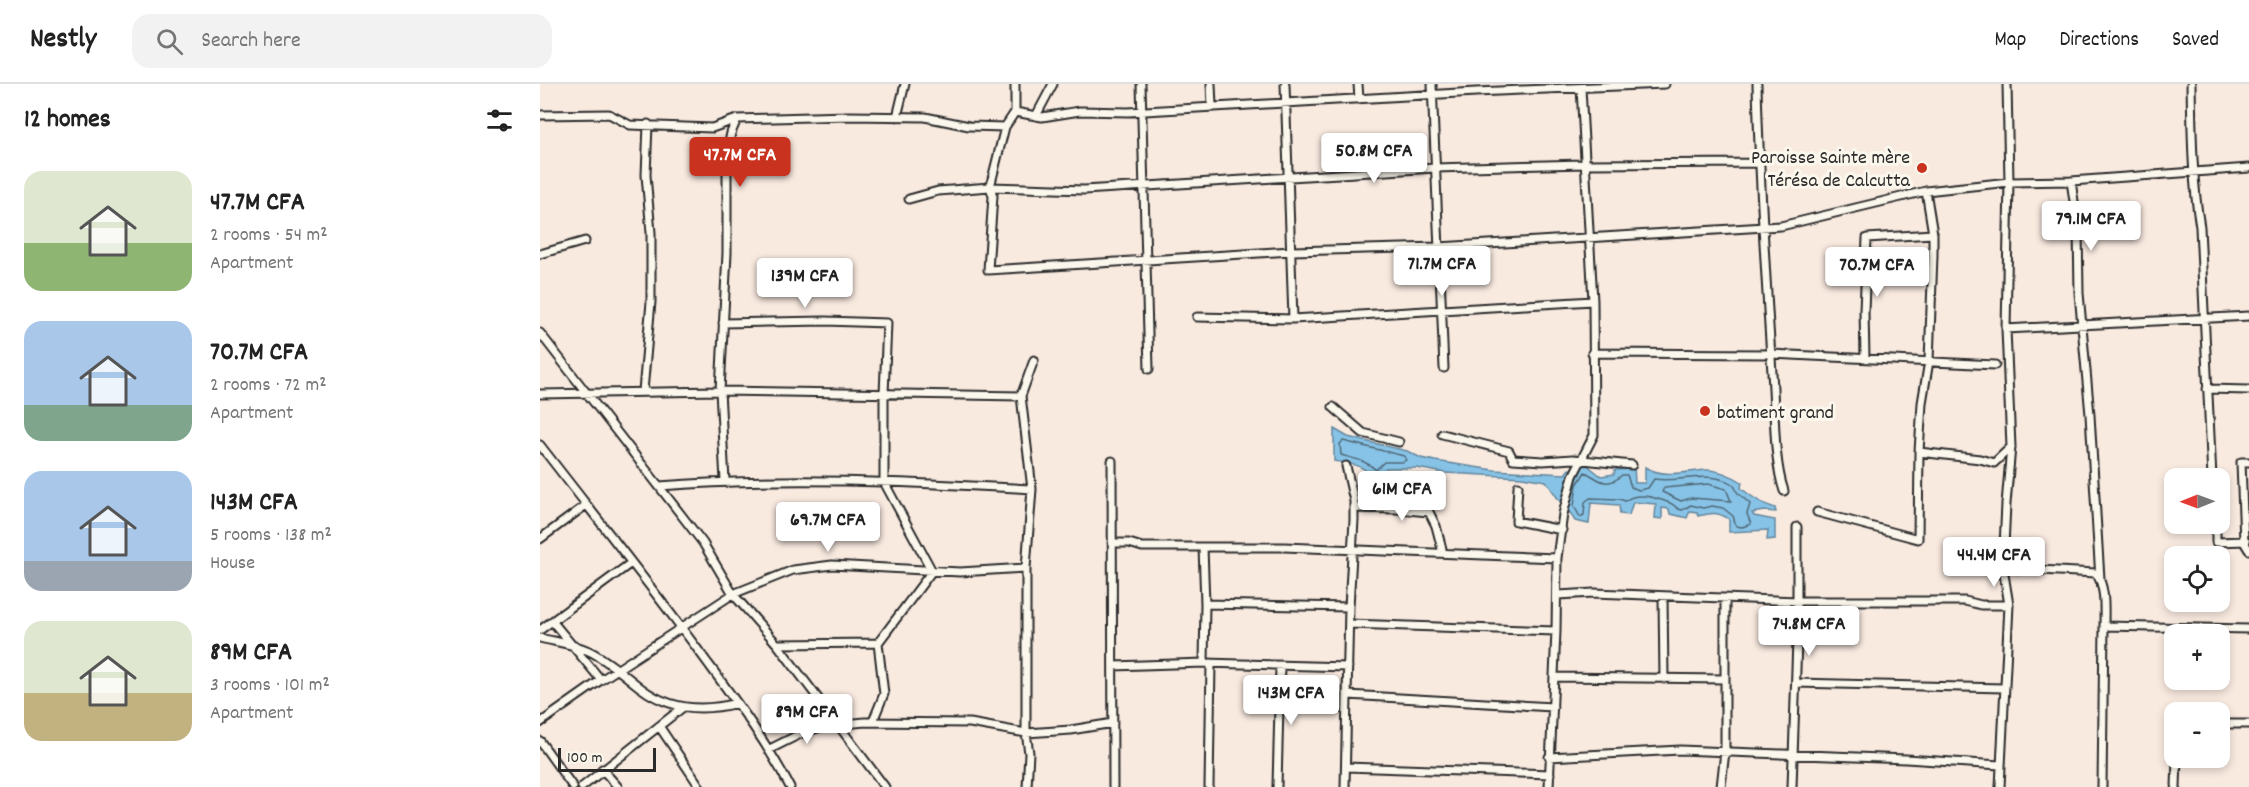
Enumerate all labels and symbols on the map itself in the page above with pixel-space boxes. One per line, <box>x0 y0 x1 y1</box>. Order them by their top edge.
pin: 50.8M CFA <box>1305 133 1443 184</box>
pin: 47.7M CFA <box>671 137 809 188</box>
place label: Paroisse Sainte mère Térésa de Calcutta <box>1751 145 1911 196</box>
marker: Paroisse Sainte mère Térésa de Calcutta <box>1915 161 1929 175</box>
pin: 79.1M CFA <box>2022 201 2160 252</box>
pin: 71.7M CFA <box>1373 246 1511 297</box>
pin: 70.7M CFA <box>1808 247 1946 298</box>
pin: 139M CFA <box>743 258 867 309</box>
place label: batiment grand <box>1717 400 1834 428</box>
marker: batiment grand <box>1698 404 1712 418</box>
north arrow <box>2164 468 2230 534</box>
pin: 61M CFA <box>1347 471 1457 522</box>
pin: 69.7M CFA <box>759 502 897 553</box>
pin: 44.4M CFA <box>1925 537 2063 588</box>
pin: 74.8M CFA <box>1740 606 1878 657</box>
pin: 143M CFA <box>1229 675 1353 726</box>
pin: 89M CFA <box>752 694 862 745</box>
scale bar <box>558 745 656 772</box>

